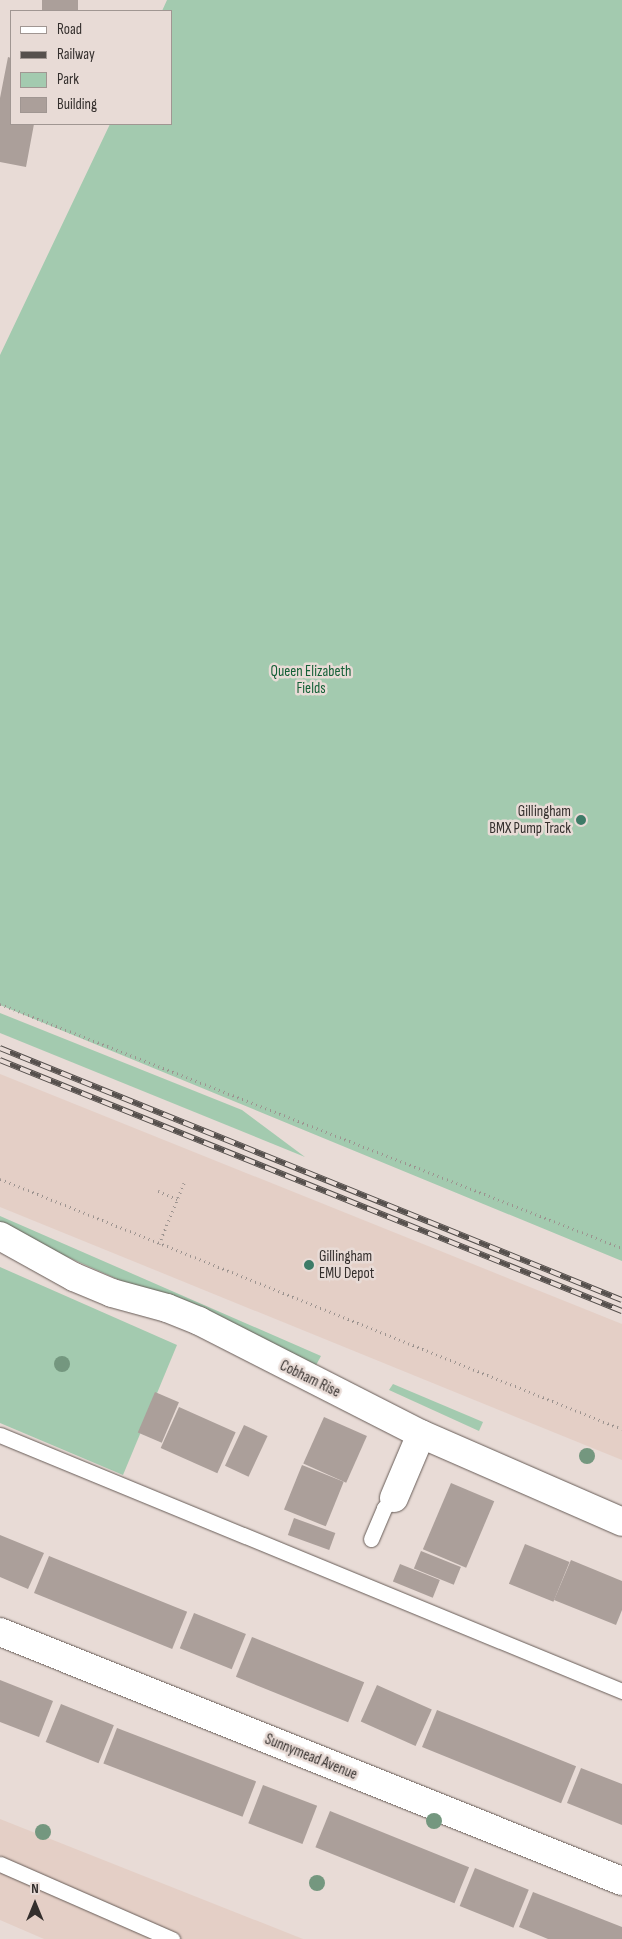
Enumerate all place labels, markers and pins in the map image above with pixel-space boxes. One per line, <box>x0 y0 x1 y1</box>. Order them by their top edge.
place label: Gillingham BMX Pump Track <box>489 802 571 837</box>
marker: Gillingham BMX Pump Track <box>575 814 587 826</box>
place label: Gillingham EMU Depot <box>319 1247 374 1282</box>
marker: Gillingham EMU Depot <box>303 1259 315 1271</box>

